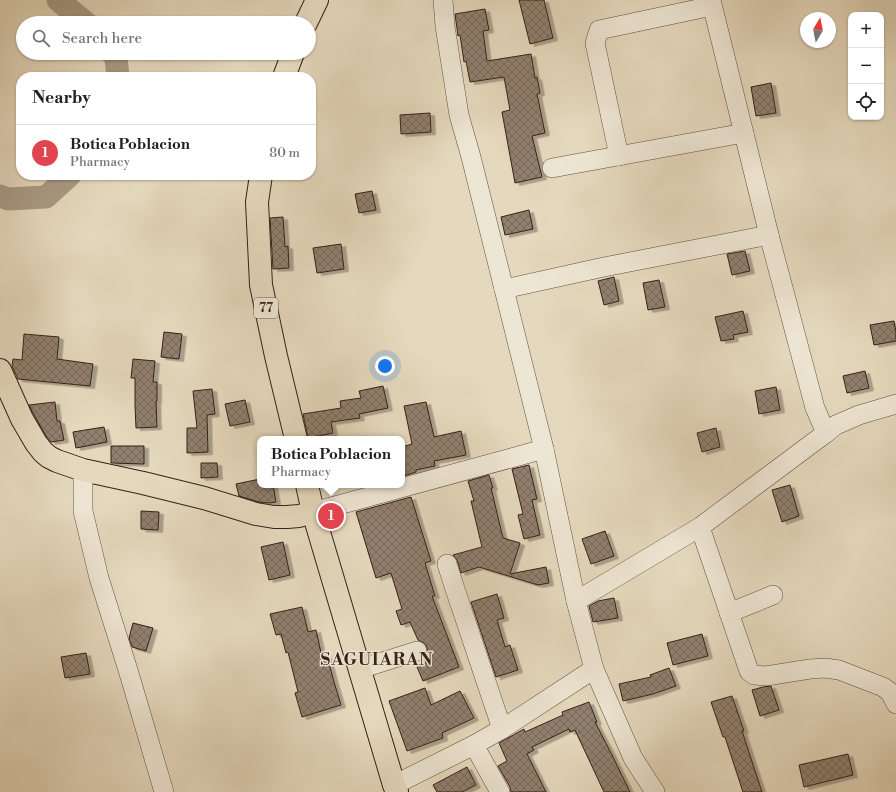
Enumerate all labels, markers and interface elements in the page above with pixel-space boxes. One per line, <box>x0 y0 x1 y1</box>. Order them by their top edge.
north arrow <box>800 12 836 48</box>
map controls <box>848 12 884 120</box>
button: + <box>848 12 884 48</box>
search box <box>16 16 316 60</box>
icon: search <box>30 27 52 49</box>
text: Search here <box>62 29 142 48</box>
button: − <box>848 48 884 84</box>
button: locate <box>848 84 884 120</box>
text: Nearby <box>32 87 91 109</box>
text: Botica Poblacion <box>70 135 190 154</box>
text: 1 <box>42 145 48 161</box>
text: 80 m <box>269 145 300 161</box>
text: Pharmacy <box>70 154 130 170</box>
road number: 77 <box>254 298 278 318</box>
your location <box>375 356 395 376</box>
popup <box>257 436 405 488</box>
text: Botica Poblacion <box>271 445 391 464</box>
text: Pharmacy <box>271 464 331 480</box>
pin: 1 <box>318 501 344 531</box>
district label: SAGUIARAN <box>320 649 434 671</box>

